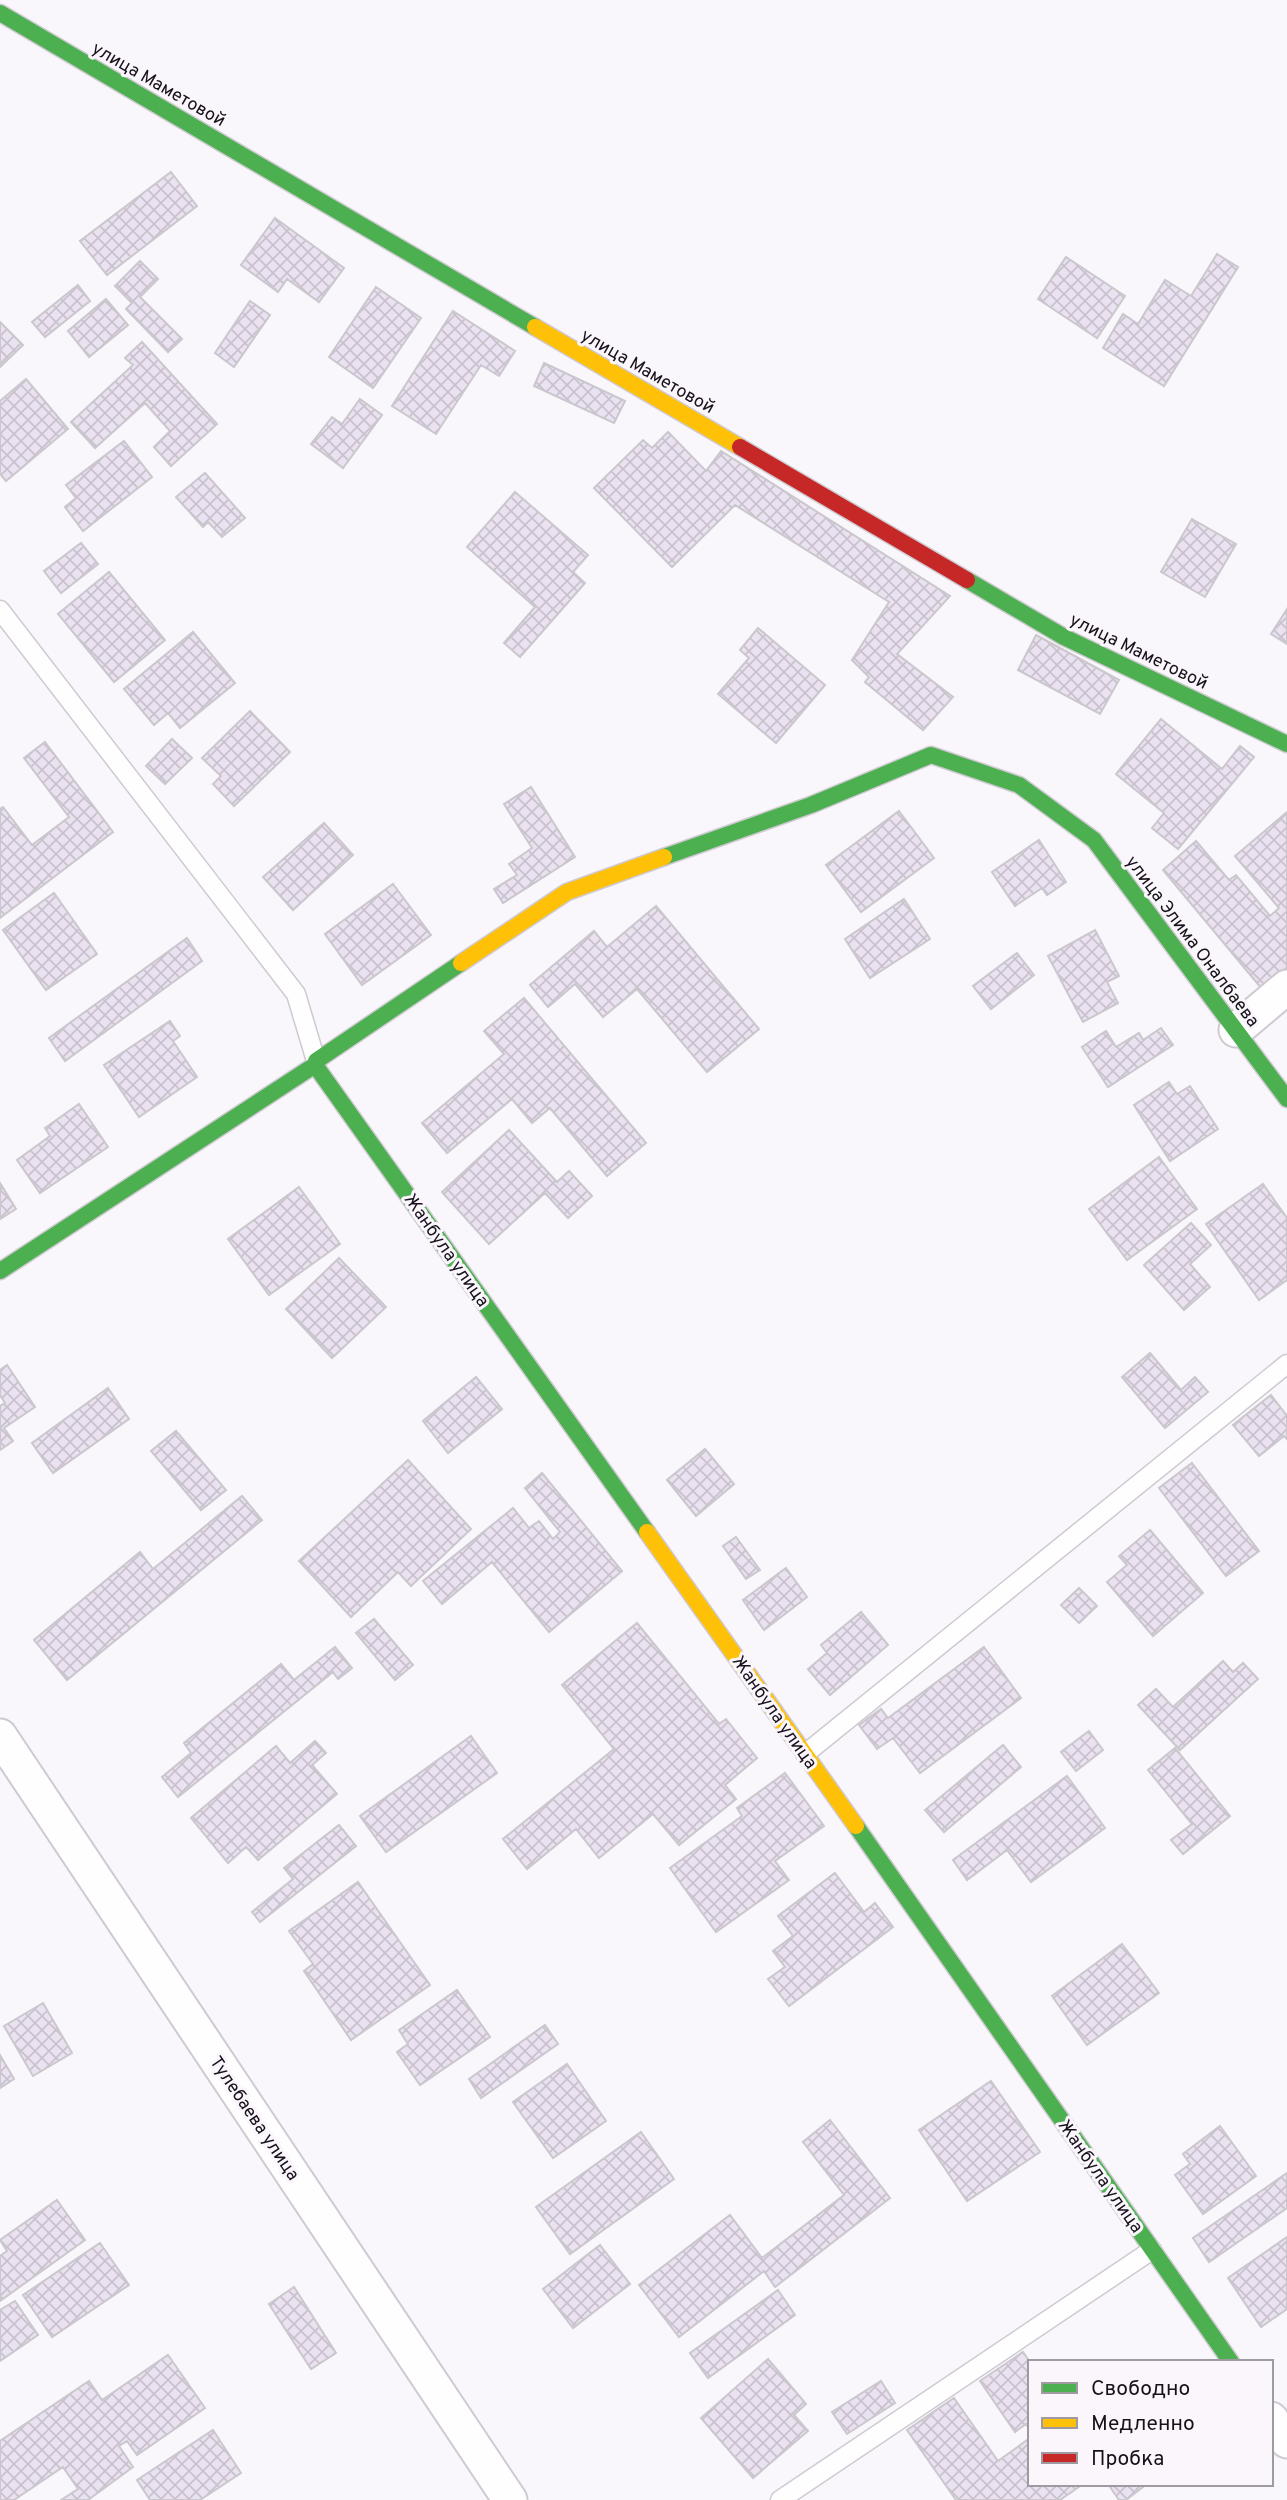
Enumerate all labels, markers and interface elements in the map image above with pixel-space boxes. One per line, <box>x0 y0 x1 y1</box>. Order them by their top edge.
street label: улица Маметовой <box>87 38 229 133</box>
street label: улица Маметовой <box>576 325 718 420</box>
street label: улица Маметовой <box>1066 609 1211 696</box>
street label: улица Элима Оналбаева <box>1120 852 1264 1032</box>
street label: Жанбула улица <box>398 1190 493 1312</box>
street label: Жанбула улица <box>726 1652 821 1774</box>
street label: Тулебаева улица <box>204 2052 304 2185</box>
street label: Жанбула улица <box>1052 2116 1147 2238</box>
legend <box>1028 2360 1273 2486</box>
text: Свободно <box>1091 2376 1190 2403</box>
text: Медленно <box>1091 2411 1195 2438</box>
text: Пробка <box>1091 2446 1164 2473</box>

